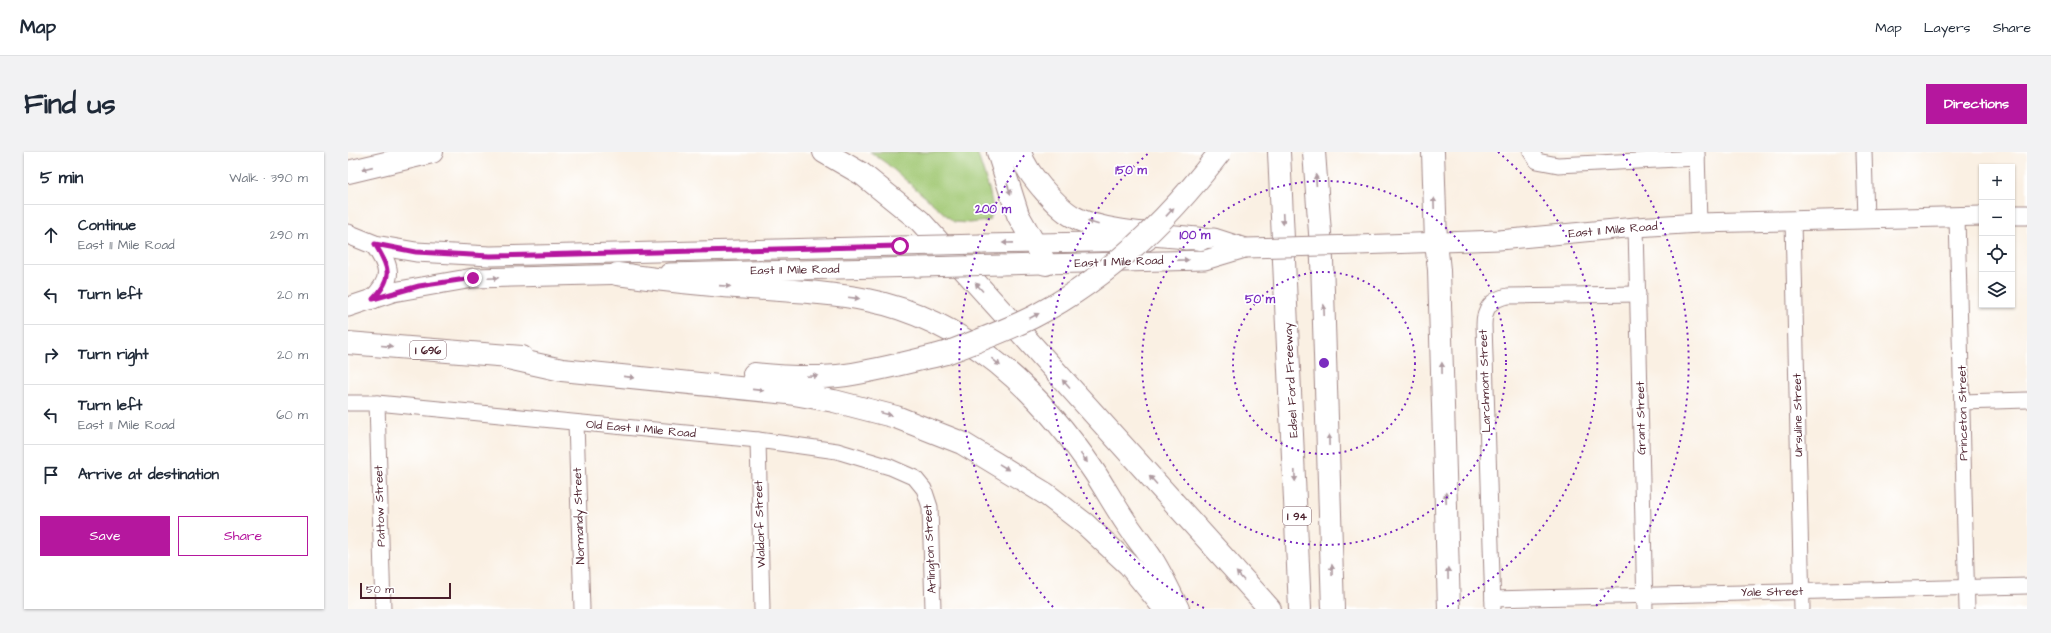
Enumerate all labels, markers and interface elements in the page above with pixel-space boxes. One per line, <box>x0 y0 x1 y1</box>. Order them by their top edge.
text: Map <box>20 14 56 41</box>
text: Map <box>1875 18 1902 38</box>
text: Layers <box>1924 18 1971 38</box>
text: Share <box>1993 18 2031 38</box>
button: Directions <box>1926 84 2027 124</box>
text: Find us <box>24 85 115 124</box>
text: 150 m <box>1115 162 1148 179</box>
map controls <box>1979 164 2015 308</box>
button: + <box>1979 164 2015 200</box>
one-way arrow <box>361 165 373 171</box>
text: 5 min <box>40 166 83 190</box>
text: Walk · 390 m <box>229 169 308 187</box>
one-way arrow <box>1313 174 1320 186</box>
one-way arrow <box>1007 184 1013 196</box>
one-way arrow <box>1431 197 1438 209</box>
button: − <box>1979 200 2015 236</box>
text: 200 m <box>974 201 1012 218</box>
one-way arrow <box>1165 208 1174 217</box>
one-way arrow <box>1279 213 1286 225</box>
text: Continue <box>78 215 136 236</box>
street label: East 11 Mile Road <box>1568 218 1658 242</box>
one-way arrow <box>1087 220 1099 226</box>
icon: ahead <box>40 224 62 246</box>
text: 290 m <box>270 226 308 244</box>
text: 100 m <box>1180 227 1211 244</box>
text: East 11 Mile Road <box>78 236 175 254</box>
button: locate <box>1979 236 2015 272</box>
route start <box>891 237 909 255</box>
one-way arrow <box>1001 240 1014 246</box>
street label: East 11 Mile Road <box>1074 252 1164 272</box>
one-way arrow <box>1177 257 1190 263</box>
street label: East 11 Mile Road <box>750 261 840 279</box>
route end <box>464 269 482 287</box>
button: layers <box>1979 272 2015 308</box>
one-way arrow <box>487 274 499 281</box>
one-way arrow <box>974 282 983 292</box>
one-way arrow <box>719 283 731 290</box>
icon: left <box>40 284 62 306</box>
text: Turn left <box>78 284 142 305</box>
text: 20 m <box>277 286 308 304</box>
text: 50 m <box>1245 291 1276 308</box>
one-way arrow <box>848 295 860 301</box>
one-way arrow <box>1321 303 1327 316</box>
one-way arrow <box>1028 313 1039 319</box>
street label: Edsel Ford Freeway <box>1279 321 1304 438</box>
street label: Larchmont Street <box>1475 329 1495 433</box>
road number: I 696 <box>410 341 446 359</box>
one-way arrow <box>381 343 393 350</box>
icon: right <box>40 344 62 366</box>
text: Turn right <box>78 344 149 365</box>
text: 20 m <box>277 346 308 364</box>
centre of rings <box>1317 356 1331 370</box>
one-way arrow <box>991 358 1002 367</box>
one-way arrow <box>1438 362 1445 374</box>
street label: Princeton Street <box>1954 365 1972 461</box>
one-way arrow <box>806 373 819 379</box>
street label: Ursuline Street <box>1789 373 1807 457</box>
one-way arrow <box>623 374 635 380</box>
one-way arrow <box>1061 379 1070 389</box>
street label: Grant Street <box>1632 381 1650 455</box>
one-way arrow <box>752 386 764 393</box>
text: Turn left <box>78 395 142 416</box>
icon: left <box>40 404 62 426</box>
text: 60 m <box>276 406 308 424</box>
one-way arrow <box>880 412 892 418</box>
text: East 11 Mile Road <box>78 416 175 434</box>
street label: Old East 11 Mile Road <box>585 416 697 442</box>
one-way arrow <box>1325 434 1332 446</box>
one-way arrow <box>1080 452 1088 463</box>
one-way arrow <box>999 463 1009 471</box>
icon: arrive <box>40 464 62 486</box>
text: Arrive at destination <box>78 464 219 485</box>
street label: Pattow Street <box>370 465 390 547</box>
street label: Normandy Street <box>569 467 590 565</box>
one-way arrow <box>1292 470 1298 483</box>
one-way arrow <box>1148 475 1157 485</box>
street label: Waldorf Street <box>750 480 770 568</box>
one-way arrow <box>1443 491 1449 504</box>
street label: Arlington Street <box>919 504 942 594</box>
road number: I 94 <box>1283 507 1311 525</box>
button: Save <box>40 516 170 556</box>
button: Share <box>178 516 308 556</box>
one-way arrow <box>1329 563 1335 576</box>
one-way arrow <box>1445 567 1452 579</box>
one-way arrow <box>1236 571 1245 581</box>
scale bar <box>360 581 451 600</box>
text: 50 m <box>366 582 394 597</box>
street label: Yale Street <box>1740 583 1804 601</box>

